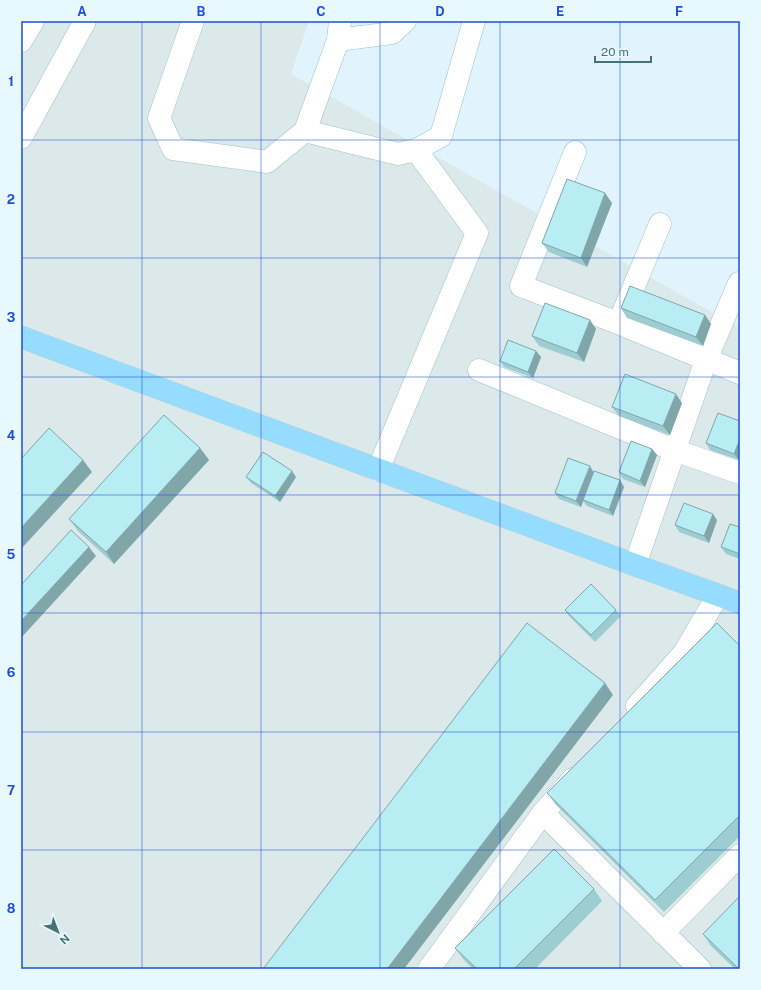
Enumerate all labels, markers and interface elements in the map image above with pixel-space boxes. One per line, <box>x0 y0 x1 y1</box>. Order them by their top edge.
text: A <box>77 4 87 19</box>
text: B <box>197 4 206 19</box>
text: C <box>316 4 326 19</box>
text: D <box>435 4 445 19</box>
text: E <box>556 4 564 19</box>
text: F <box>675 4 683 19</box>
scale bar <box>595 38 651 64</box>
text: 20 m <box>601 45 629 59</box>
text: 1 <box>8 74 14 89</box>
text: 2 <box>7 192 15 207</box>
text: 3 <box>7 310 16 325</box>
text: 4 <box>7 428 16 443</box>
text: 5 <box>7 547 16 562</box>
text: 6 <box>7 665 16 680</box>
text: 7 <box>7 783 15 798</box>
text: 8 <box>7 901 16 916</box>
north arrow <box>38 912 78 952</box>
text: N <box>57 932 72 947</box>

